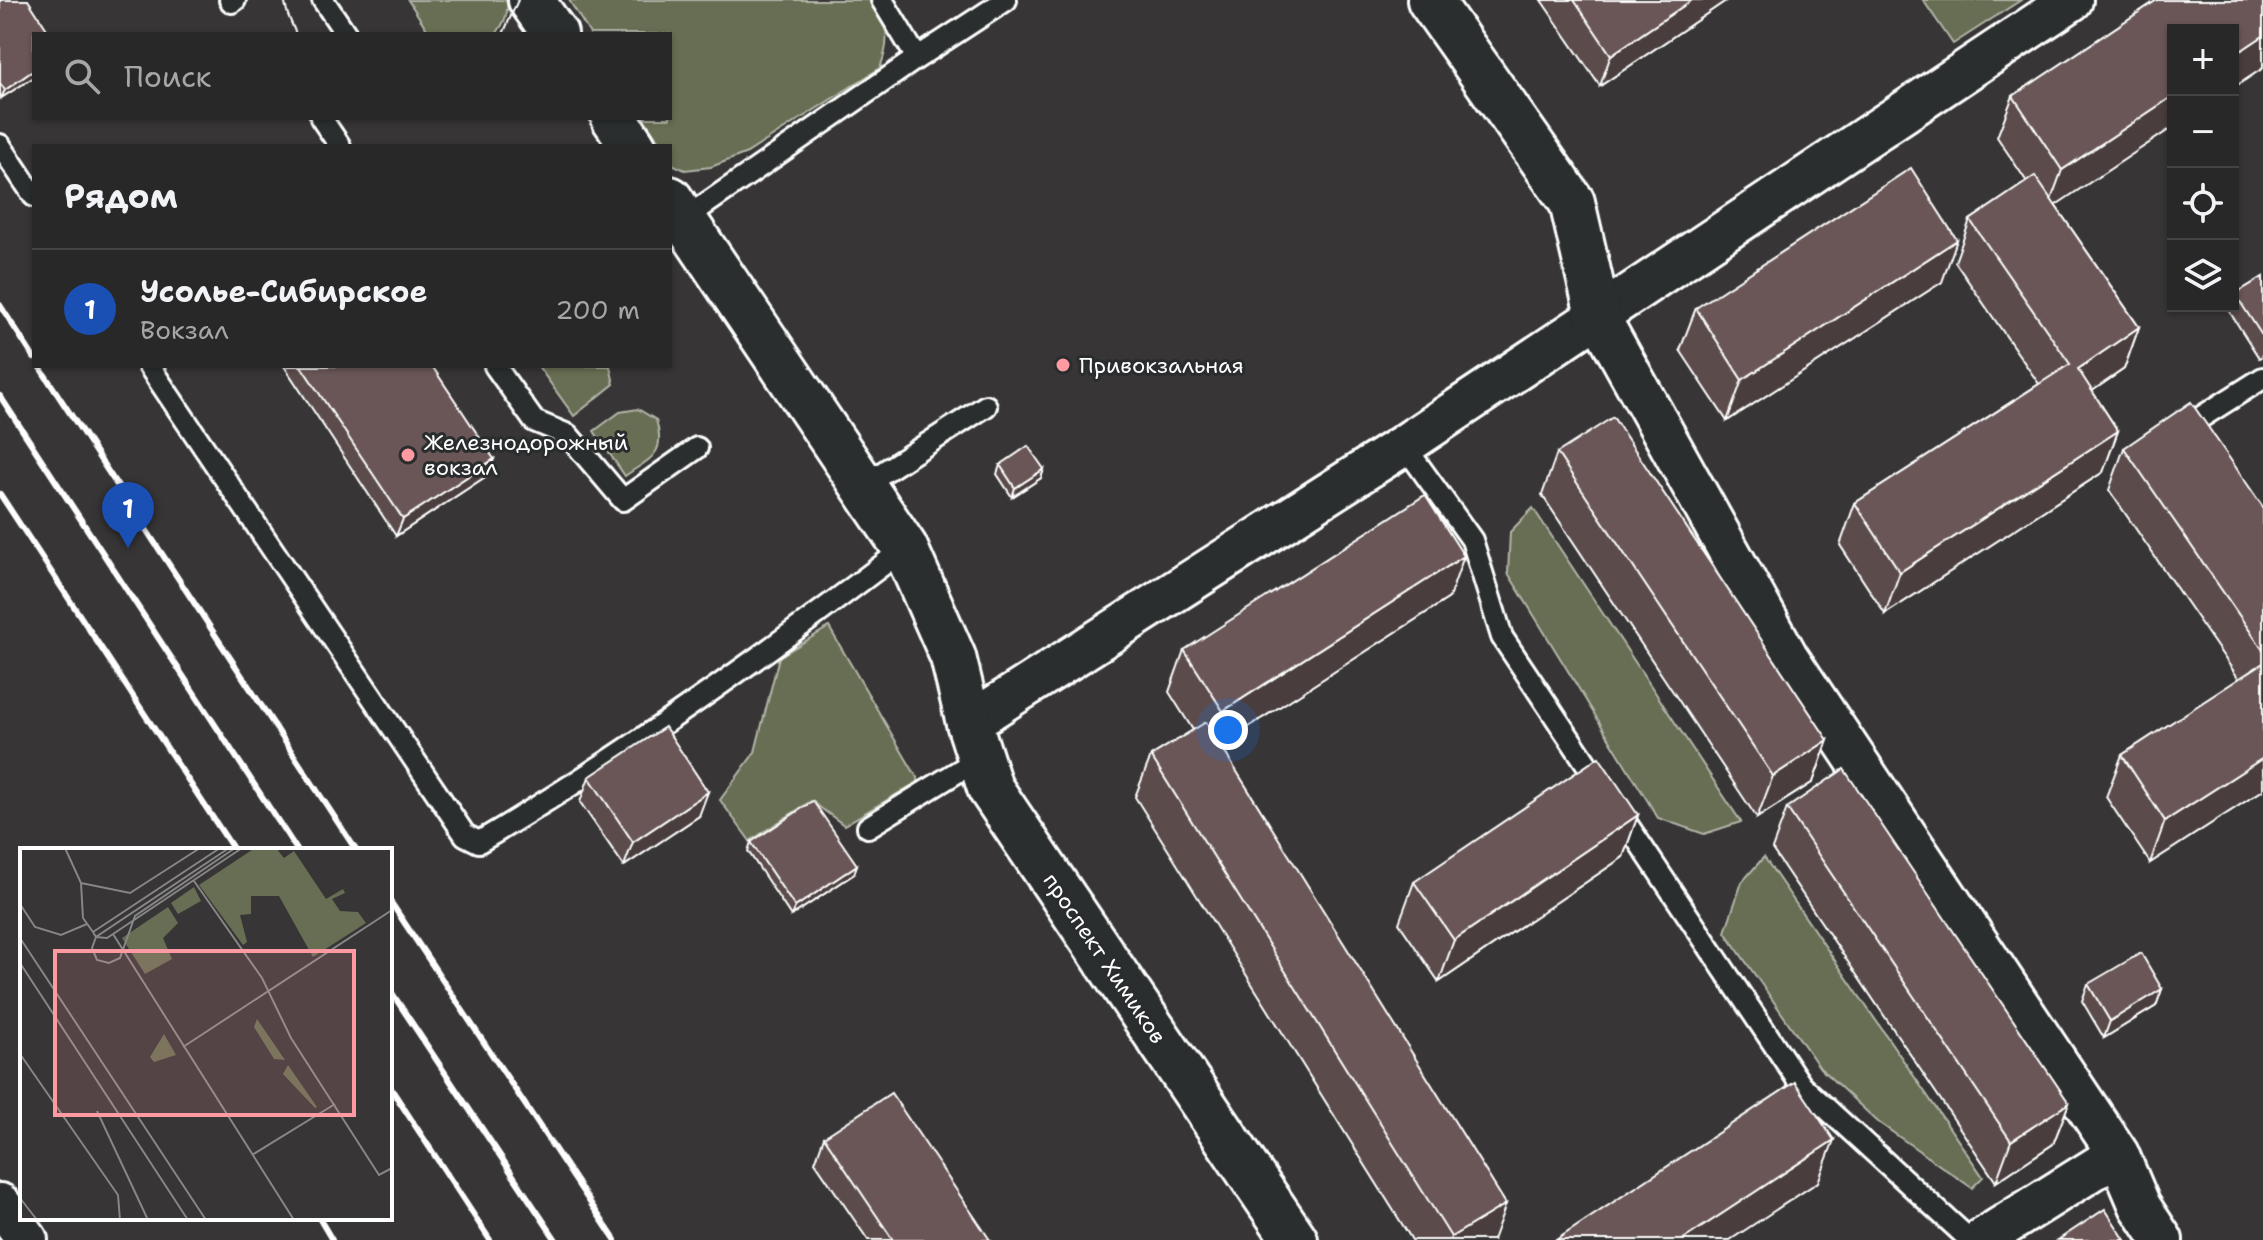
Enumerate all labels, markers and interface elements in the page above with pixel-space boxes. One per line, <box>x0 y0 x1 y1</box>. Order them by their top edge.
map controls <box>2167 24 2239 312</box>
button: + <box>2167 24 2239 96</box>
search box <box>32 32 672 120</box>
icon: search <box>60 54 104 98</box>
text: Поиск <box>124 56 212 97</box>
button: − <box>2167 96 2239 168</box>
button: locate <box>2167 168 2239 240</box>
text: Рядом <box>64 173 178 219</box>
button: layers <box>2167 240 2239 312</box>
text: Усолье-Сибирское <box>140 271 427 312</box>
text: 1 <box>84 292 96 327</box>
text: 200 m <box>555 292 640 327</box>
text: Вокзал <box>140 312 229 347</box>
place label: Привокзальная <box>1079 351 1244 380</box>
marker: Привокзальная <box>1054 356 1072 374</box>
place label: Железнодорожный вокзал <box>424 428 628 482</box>
marker: Железнодорожный вокзал <box>399 446 417 464</box>
pin: 1 <box>102 482 154 548</box>
your location <box>1208 710 1248 750</box>
inset map <box>20 848 392 1220</box>
street label: проспект Химиков <box>1037 867 1173 1049</box>

